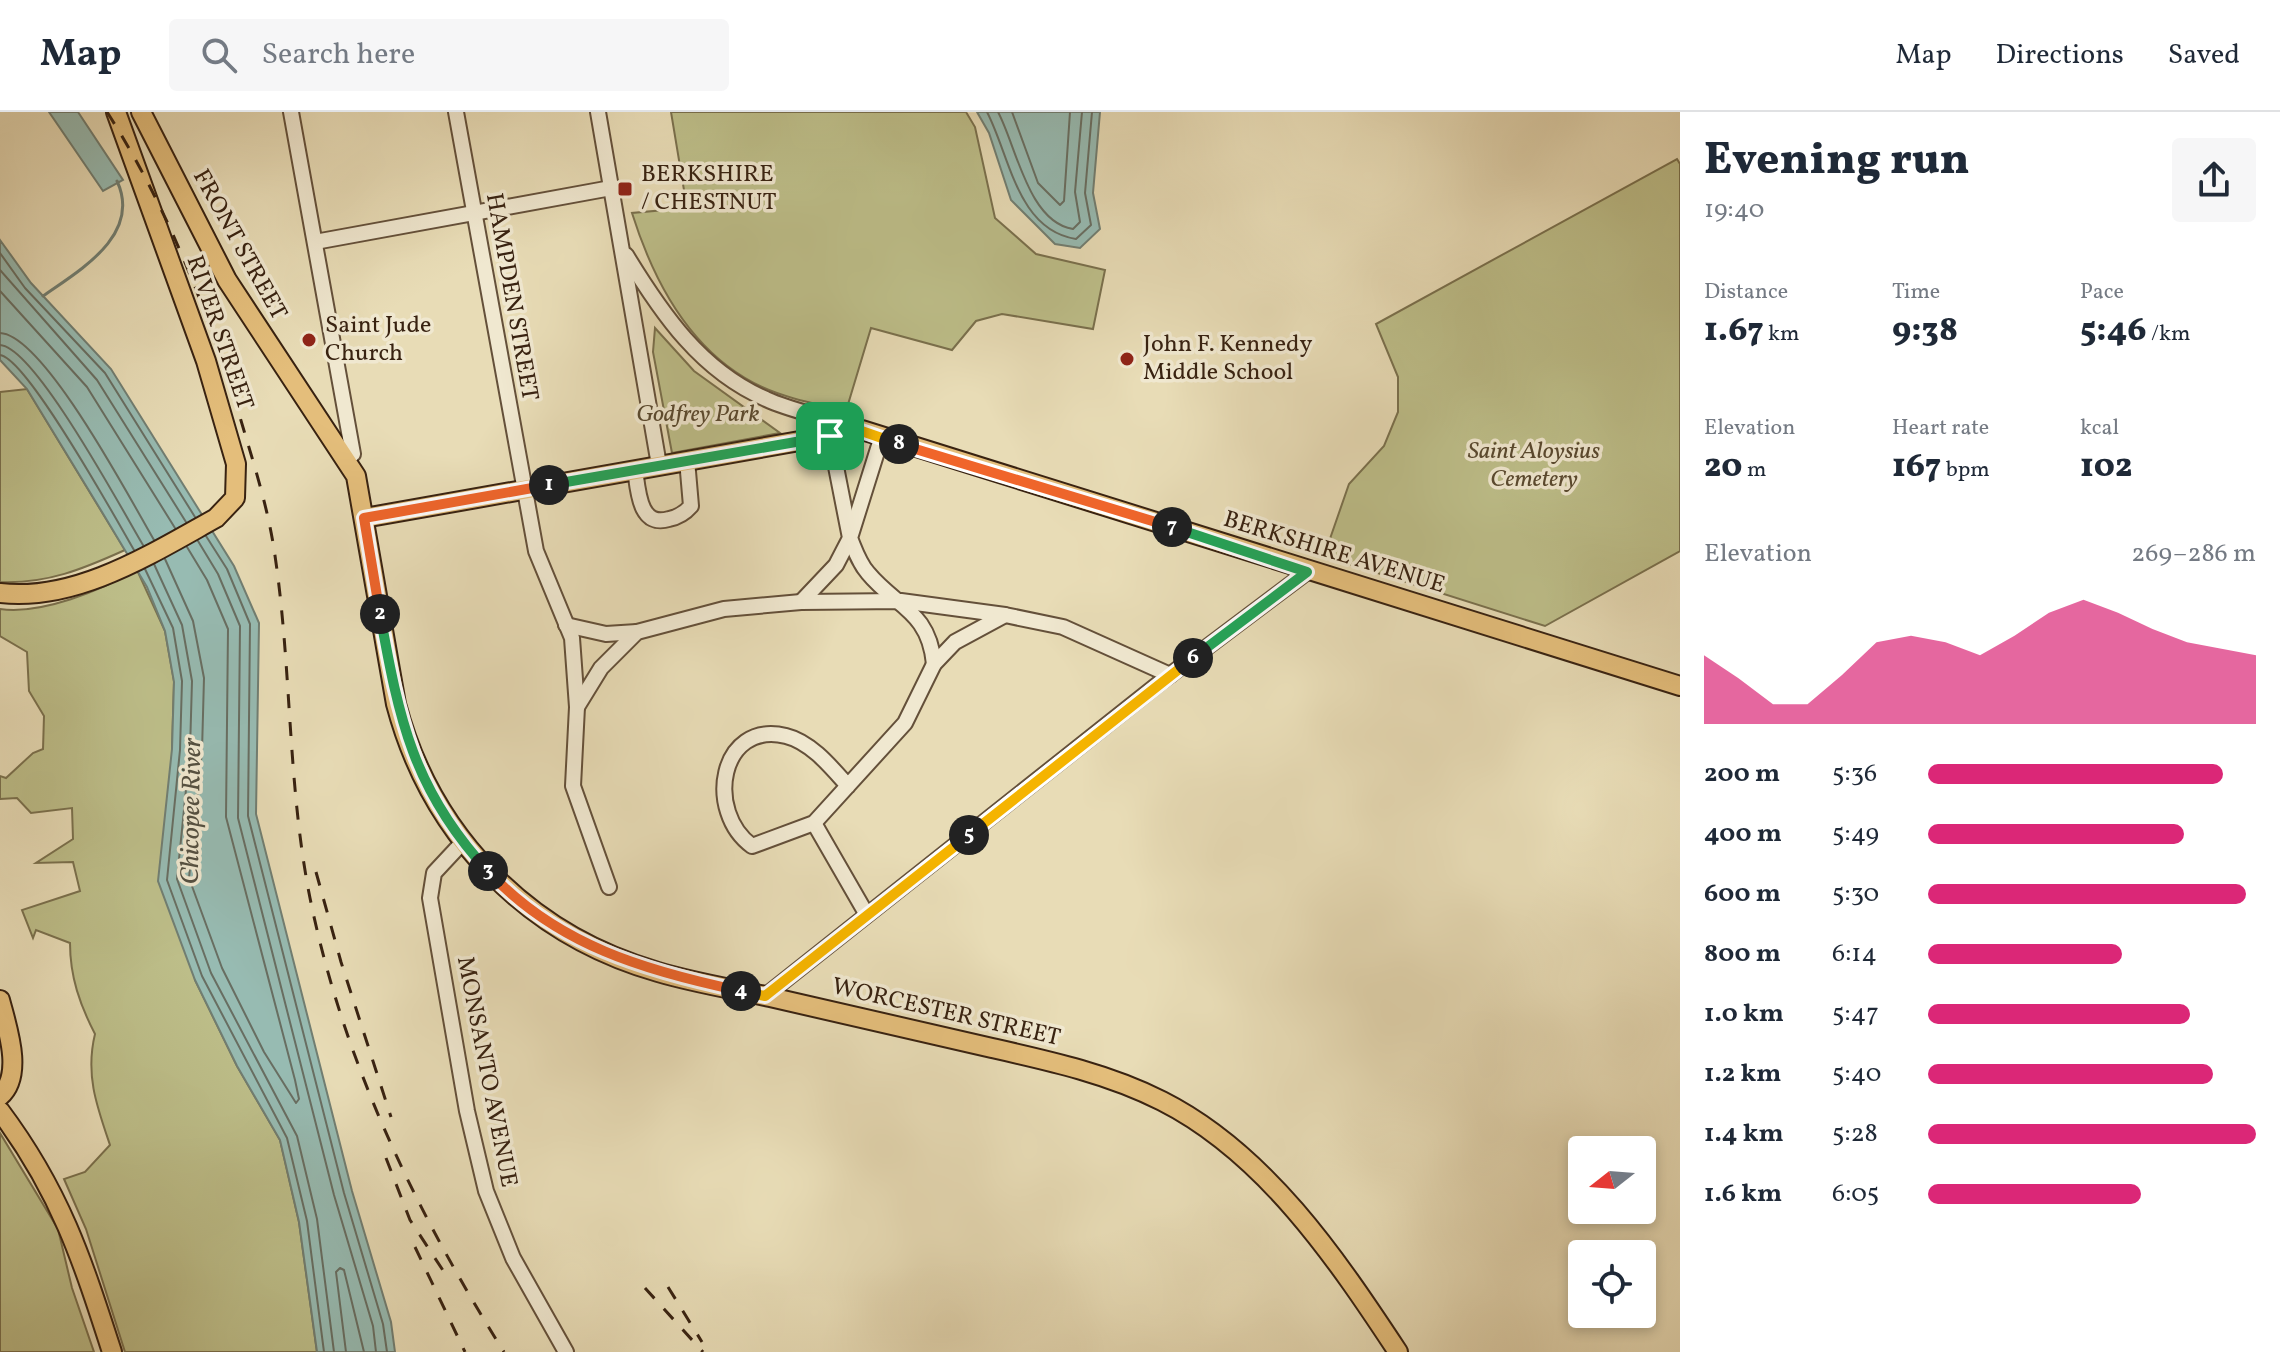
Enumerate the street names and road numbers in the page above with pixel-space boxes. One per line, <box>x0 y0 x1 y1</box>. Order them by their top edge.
street label: FRONT STREET <box>183 163 295 327</box>
street label: HAMPDEN STREET <box>476 190 546 404</box>
street label: RIVER STREET <box>177 251 261 415</box>
street label: BERKSHIRE AVENUE <box>1219 503 1449 603</box>
street label: MONSANTO AVENUE <box>447 954 525 1190</box>
street label: WORCESTER STREET <box>828 970 1064 1056</box>

